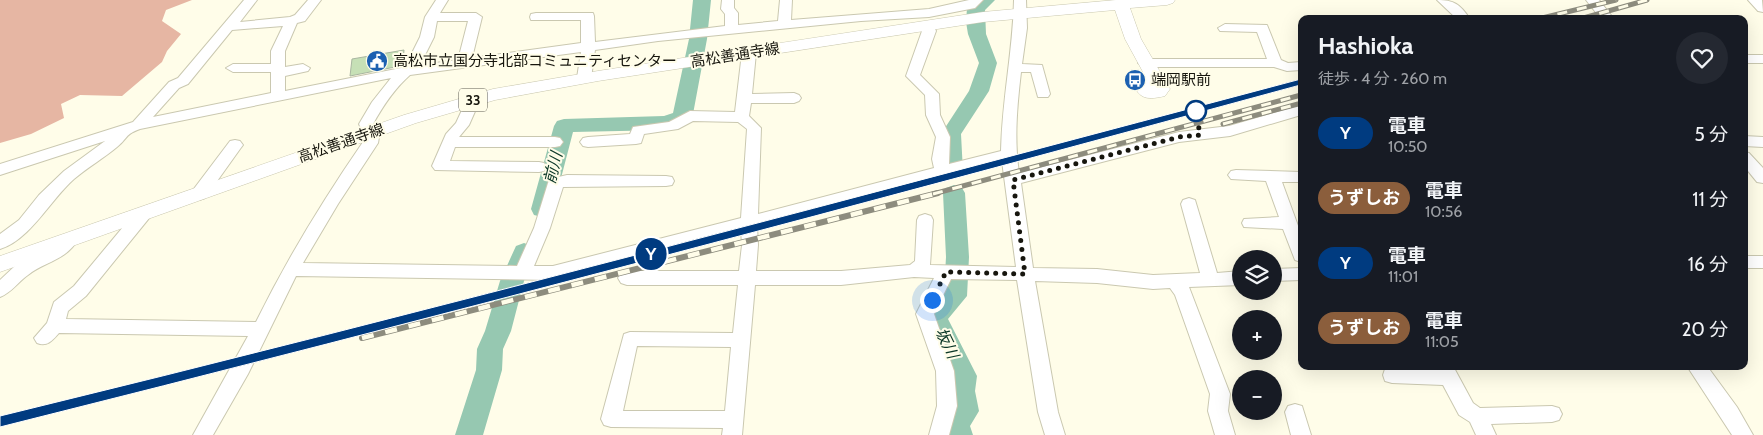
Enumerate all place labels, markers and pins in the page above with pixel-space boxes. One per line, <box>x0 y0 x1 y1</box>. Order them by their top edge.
public building icon: 高松市立国分寺北部コミュニティセンター <box>365 49 389 73</box>
place label: 高松市立国分寺北部コミュニティセンター <box>393 52 677 70</box>
bus stop icon: 端岡駅前 <box>1123 68 1147 92</box>
place label: 端岡駅前 <box>1151 71 1211 89</box>
unlabelled marker <box>1185 100 1207 122</box>

